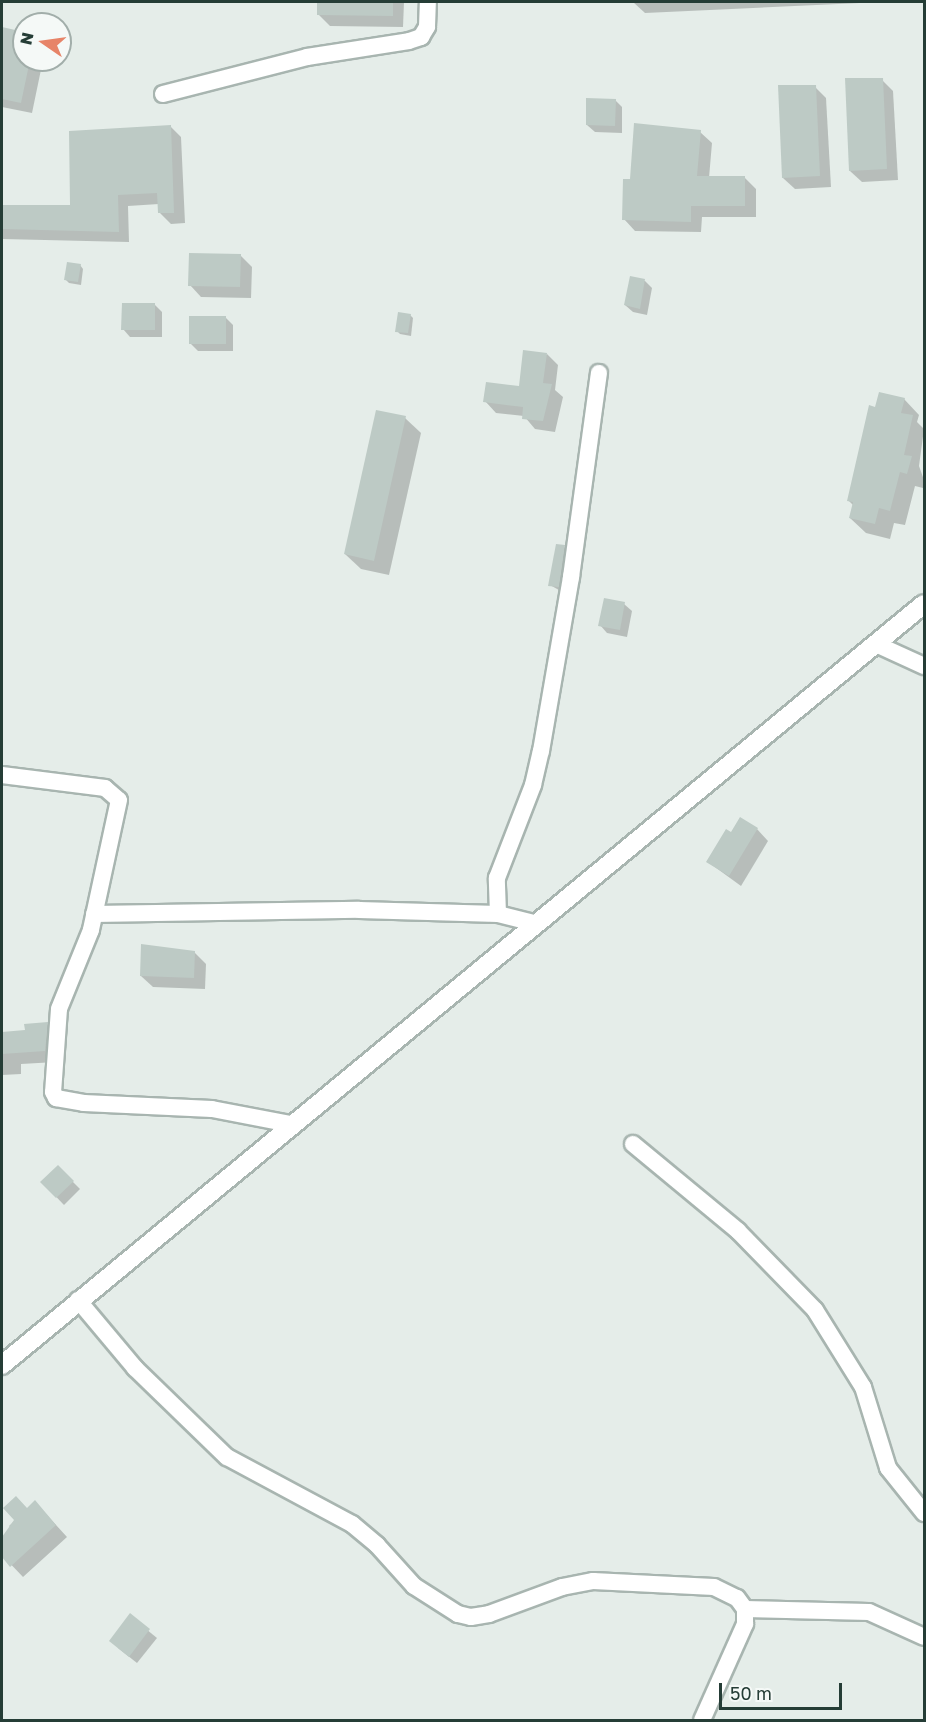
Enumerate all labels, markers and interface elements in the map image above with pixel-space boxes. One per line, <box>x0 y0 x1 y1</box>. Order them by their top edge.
north arrow <box>12 12 72 72</box>
text: N <box>15 30 38 47</box>
scale bar <box>722 1671 845 1709</box>
text: 50 m <box>730 1682 772 1704</box>

